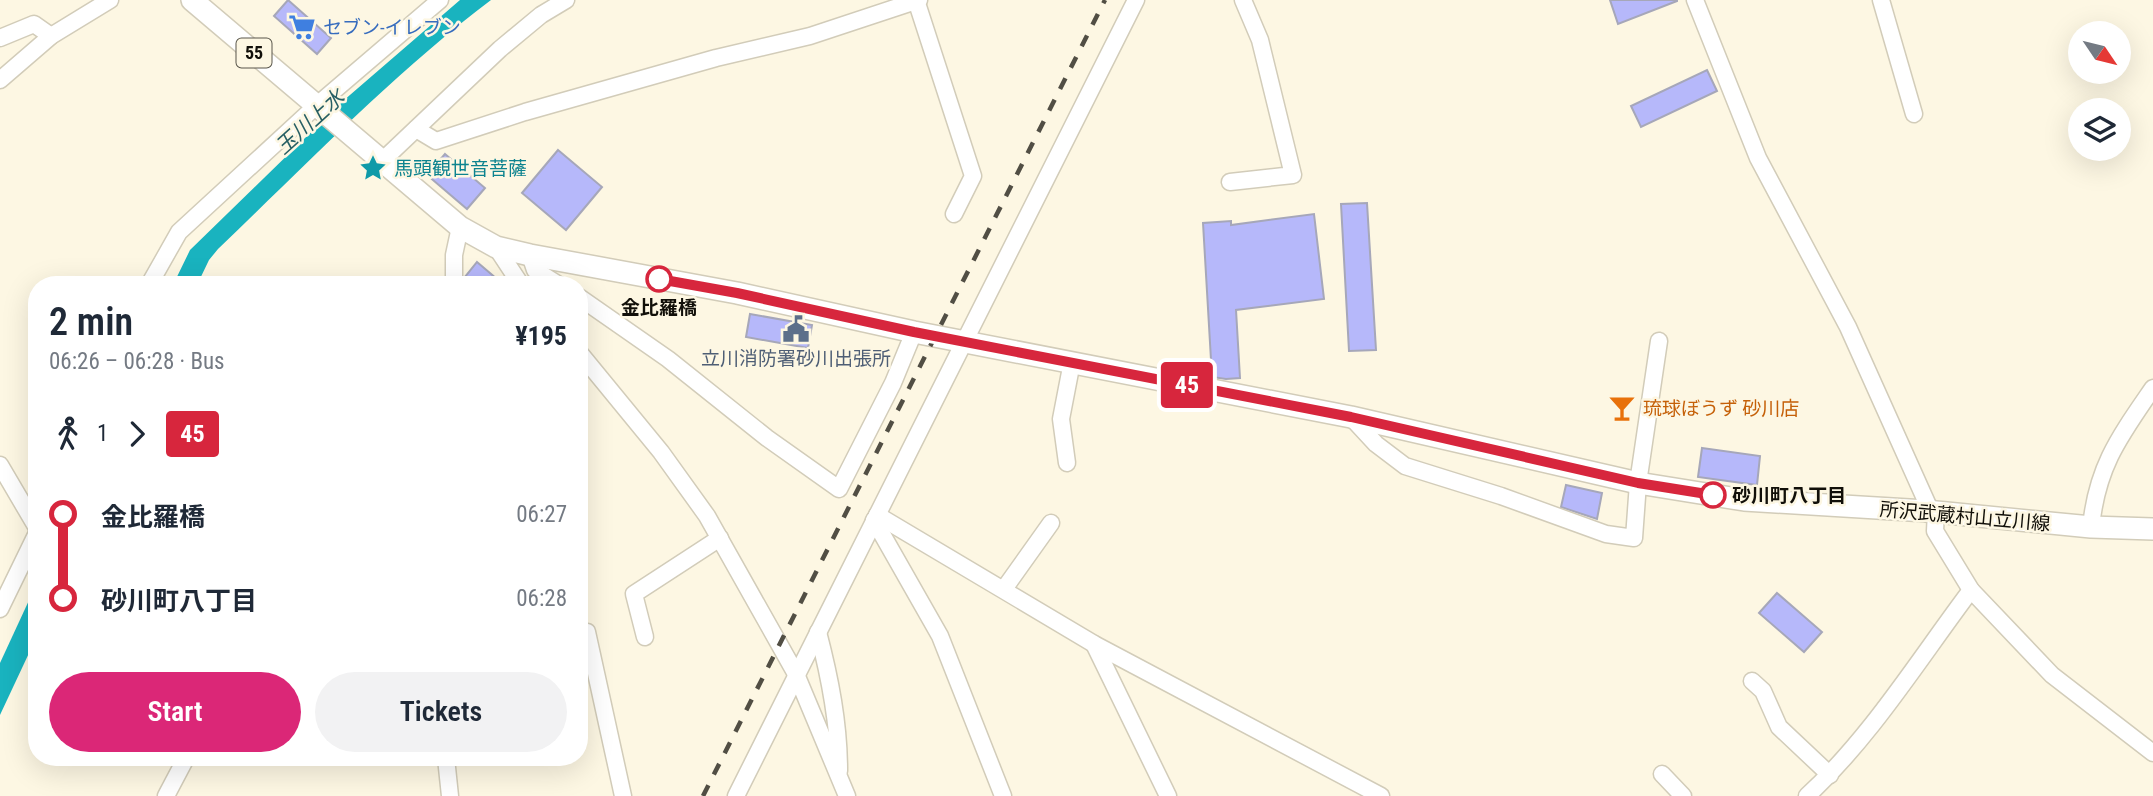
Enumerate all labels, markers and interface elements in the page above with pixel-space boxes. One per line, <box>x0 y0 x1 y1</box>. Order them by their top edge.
supermarket icon: セブン-イレブン <box>287 12 317 42</box>
place label: セブン-イレブン <box>323 16 461 39</box>
north arrow <box>2068 21 2132 84</box>
map controls <box>2068 21 2131 161</box>
road number: 55 <box>236 38 272 68</box>
water label: 玉川上水 <box>271 84 351 159</box>
button: layers <box>2068 98 2131 161</box>
place icon: 馬頭観世音菩薩 <box>358 153 388 183</box>
place label: 馬頭観世音菩薩 <box>394 157 527 180</box>
marker: 金比羅橋 <box>646 266 672 292</box>
place label: 金比羅橋 <box>621 296 697 319</box>
text: 2 min <box>49 300 133 344</box>
public building icon: 立川消防署砂川出張所 <box>781 314 811 344</box>
text: ¥195 <box>515 321 567 351</box>
place label: 立川消防署砂川出張所 <box>701 347 891 370</box>
text: 06:26 – 06:28 · Bus <box>49 348 225 375</box>
line badge: 45 <box>1156 362 1218 408</box>
text: 45 <box>1175 371 1199 399</box>
bar icon: 琉球ぼうず 砂川店 <box>1607 393 1637 423</box>
place label: 琉球ぼうず 砂川店 <box>1643 397 1799 420</box>
icon: walk <box>49 415 87 453</box>
icon: forward <box>118 415 156 453</box>
text: 1 <box>97 420 108 447</box>
text: 45 <box>180 420 205 448</box>
marker: 砂川町八丁目 <box>1700 482 1726 508</box>
place label: 砂川町八丁目 <box>1732 484 1846 507</box>
street label: 所沢武蔵村山立川線 <box>1879 498 2051 535</box>
text: 06:27 <box>516 501 567 528</box>
text: 金比羅橋 <box>101 502 205 532</box>
text: 06:28 <box>516 585 567 612</box>
text: 砂川町八丁目 <box>101 586 257 616</box>
button: Start <box>49 672 301 752</box>
button: Tickets <box>315 672 567 752</box>

